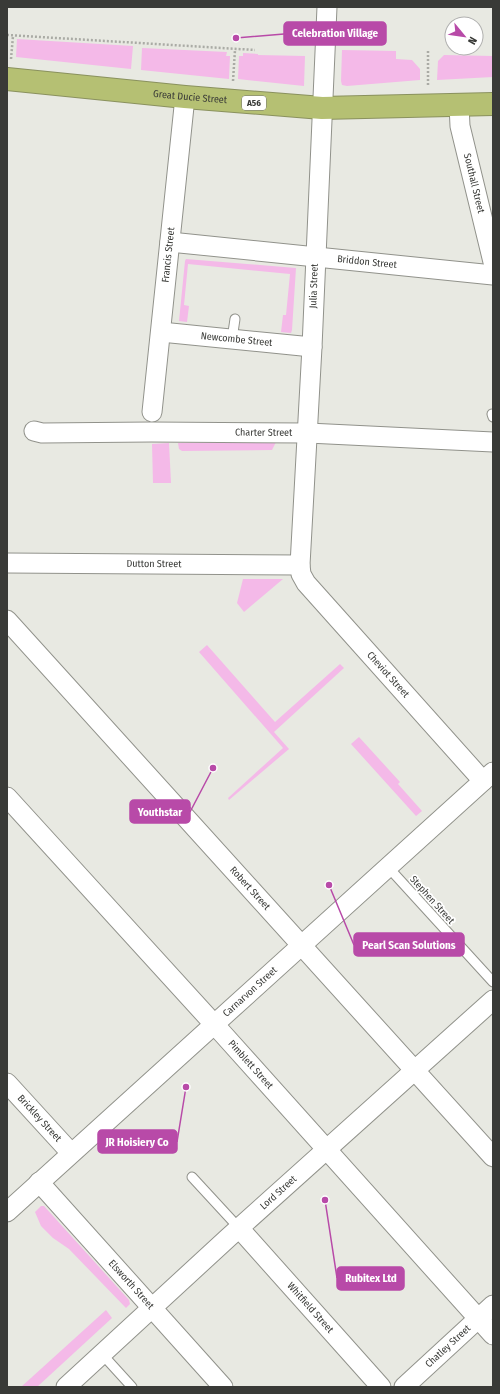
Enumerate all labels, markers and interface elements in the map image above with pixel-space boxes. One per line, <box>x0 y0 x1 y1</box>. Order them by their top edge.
north arrow <box>444 16 484 56</box>
callout: Celebration Village <box>284 22 386 45</box>
text: Celebration Village <box>292 27 379 40</box>
text: N <box>465 35 480 47</box>
street label: Great Ducie Street <box>153 88 228 106</box>
road number: A56 <box>242 96 266 110</box>
street label: Southall Street <box>461 152 487 215</box>
street label: Francis Street <box>160 226 177 283</box>
street label: Briddon Street <box>337 253 398 271</box>
street label: Julia Street <box>307 263 321 309</box>
street label: Newcombe Street <box>200 330 274 349</box>
street label: Charter Street <box>235 427 293 439</box>
street label: Dutton Street <box>126 558 182 570</box>
street label: Cheviot Street <box>364 649 412 701</box>
callout: Youthstar <box>130 800 190 823</box>
text: Youthstar <box>137 806 183 819</box>
street label: Robert Street <box>227 864 273 913</box>
street label: Stephen Street <box>407 873 457 927</box>
callout: Pearl Scan Solutions <box>354 933 464 956</box>
text: Pearl Scan Solutions <box>362 939 456 952</box>
street label: Carnarvon Street <box>221 964 280 1019</box>
street label: Pimblett Street <box>225 1038 276 1092</box>
street label: Brickley Street <box>15 1092 64 1145</box>
callout: JR Hoisiery Co <box>98 1130 177 1153</box>
text: JR Hoisiery Co <box>104 1136 169 1149</box>
street label: Lord Street <box>258 1173 300 1212</box>
street label: Elsworth Street <box>106 1257 157 1312</box>
callout: Rubitex Ltd <box>337 1267 404 1290</box>
text: Rubitex Ltd <box>345 1272 397 1285</box>
street label: Whitfield Street <box>285 1280 336 1336</box>
street label: Chatley Street <box>423 1322 474 1370</box>

